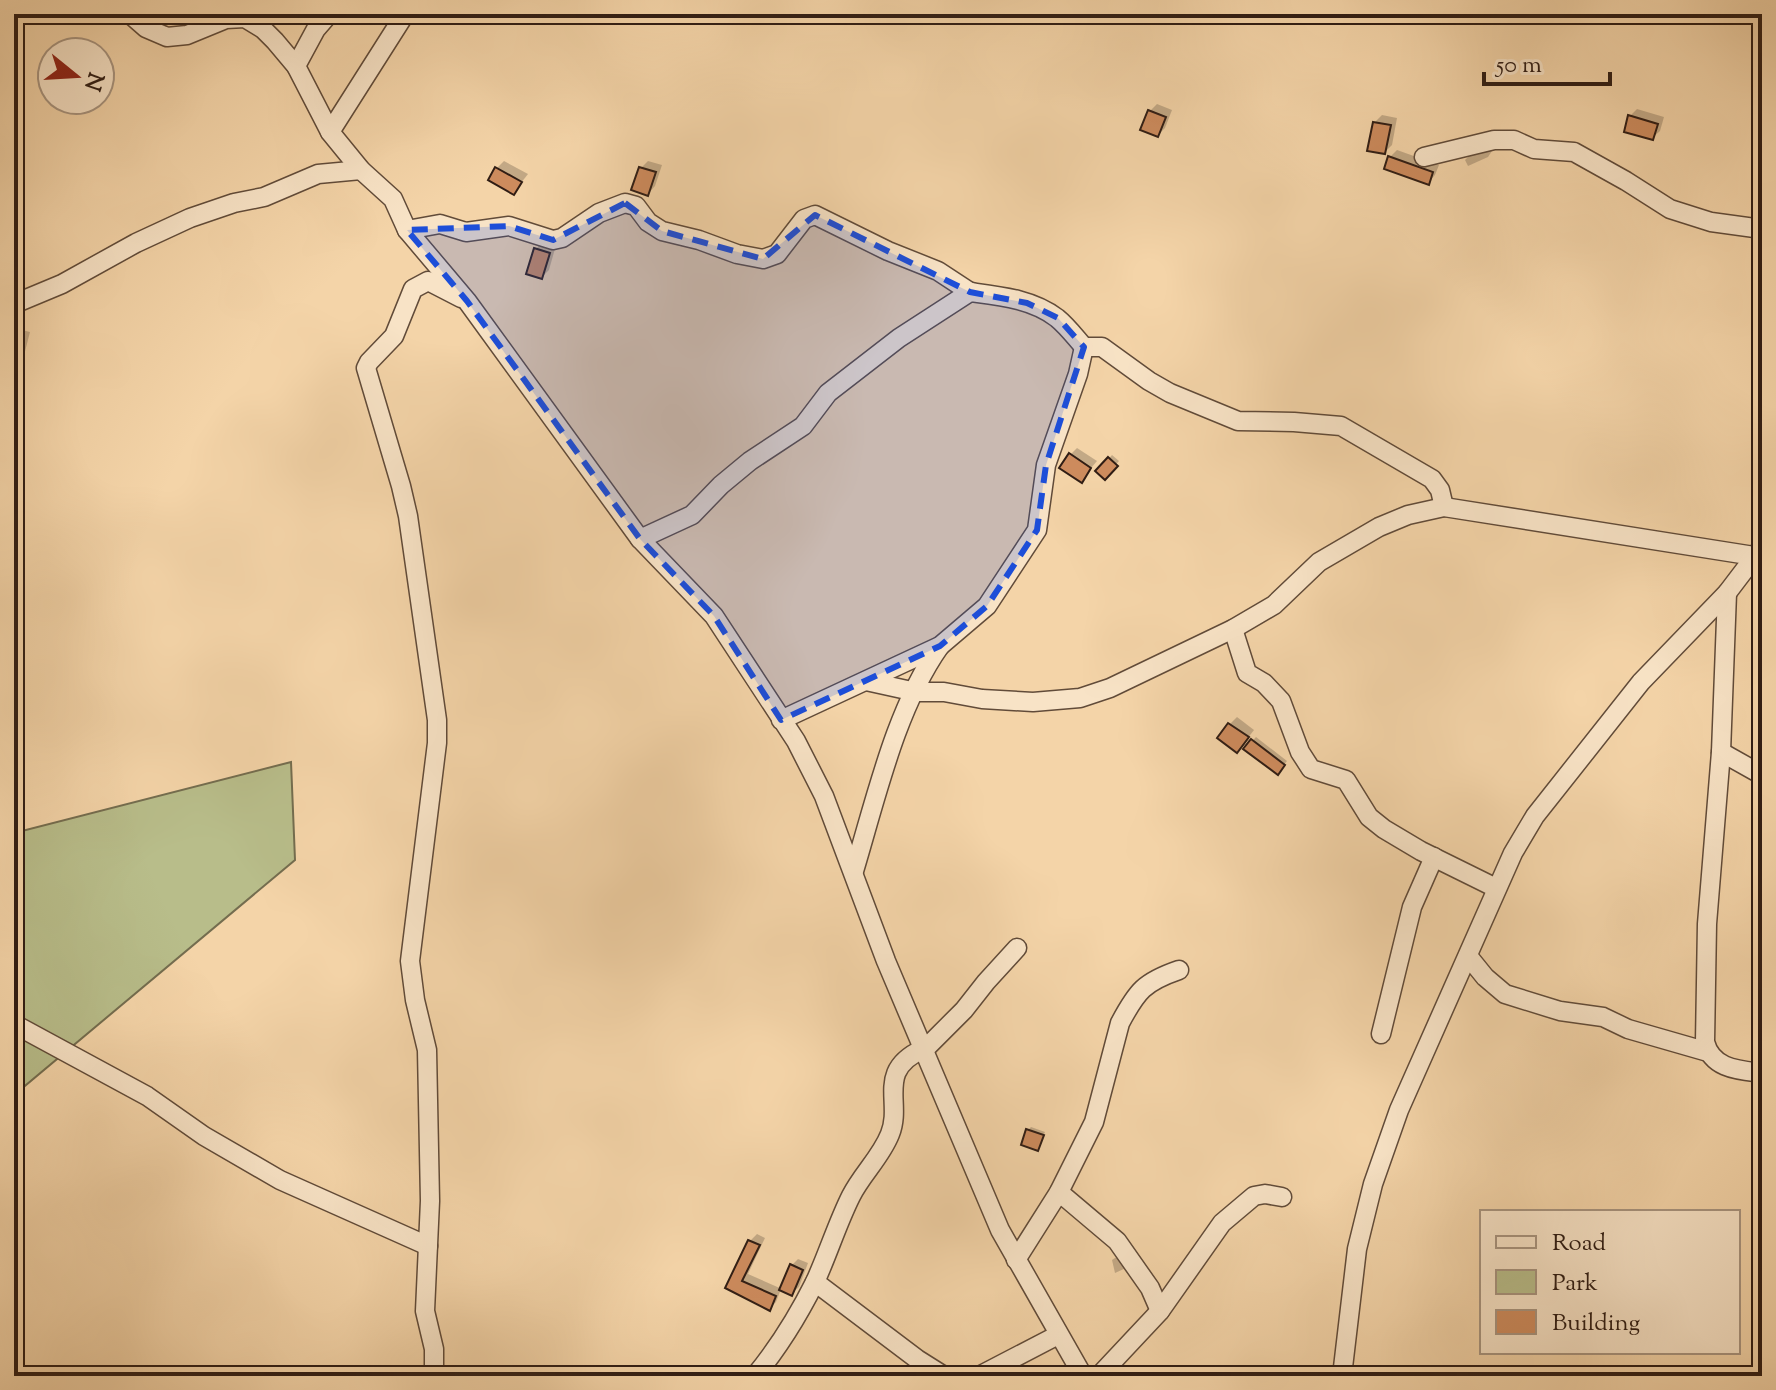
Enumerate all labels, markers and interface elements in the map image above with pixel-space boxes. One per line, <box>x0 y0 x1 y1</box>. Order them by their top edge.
north arrow <box>36 36 116 116</box>
scale bar <box>1484 36 1610 86</box>
text: 50 m <box>1494 49 1542 83</box>
text: N <box>74 68 110 95</box>
legend <box>1480 1210 1740 1354</box>
text: Road <box>1552 1227 1606 1261</box>
text: Park <box>1552 1267 1598 1301</box>
text: Building <box>1552 1307 1641 1341</box>

